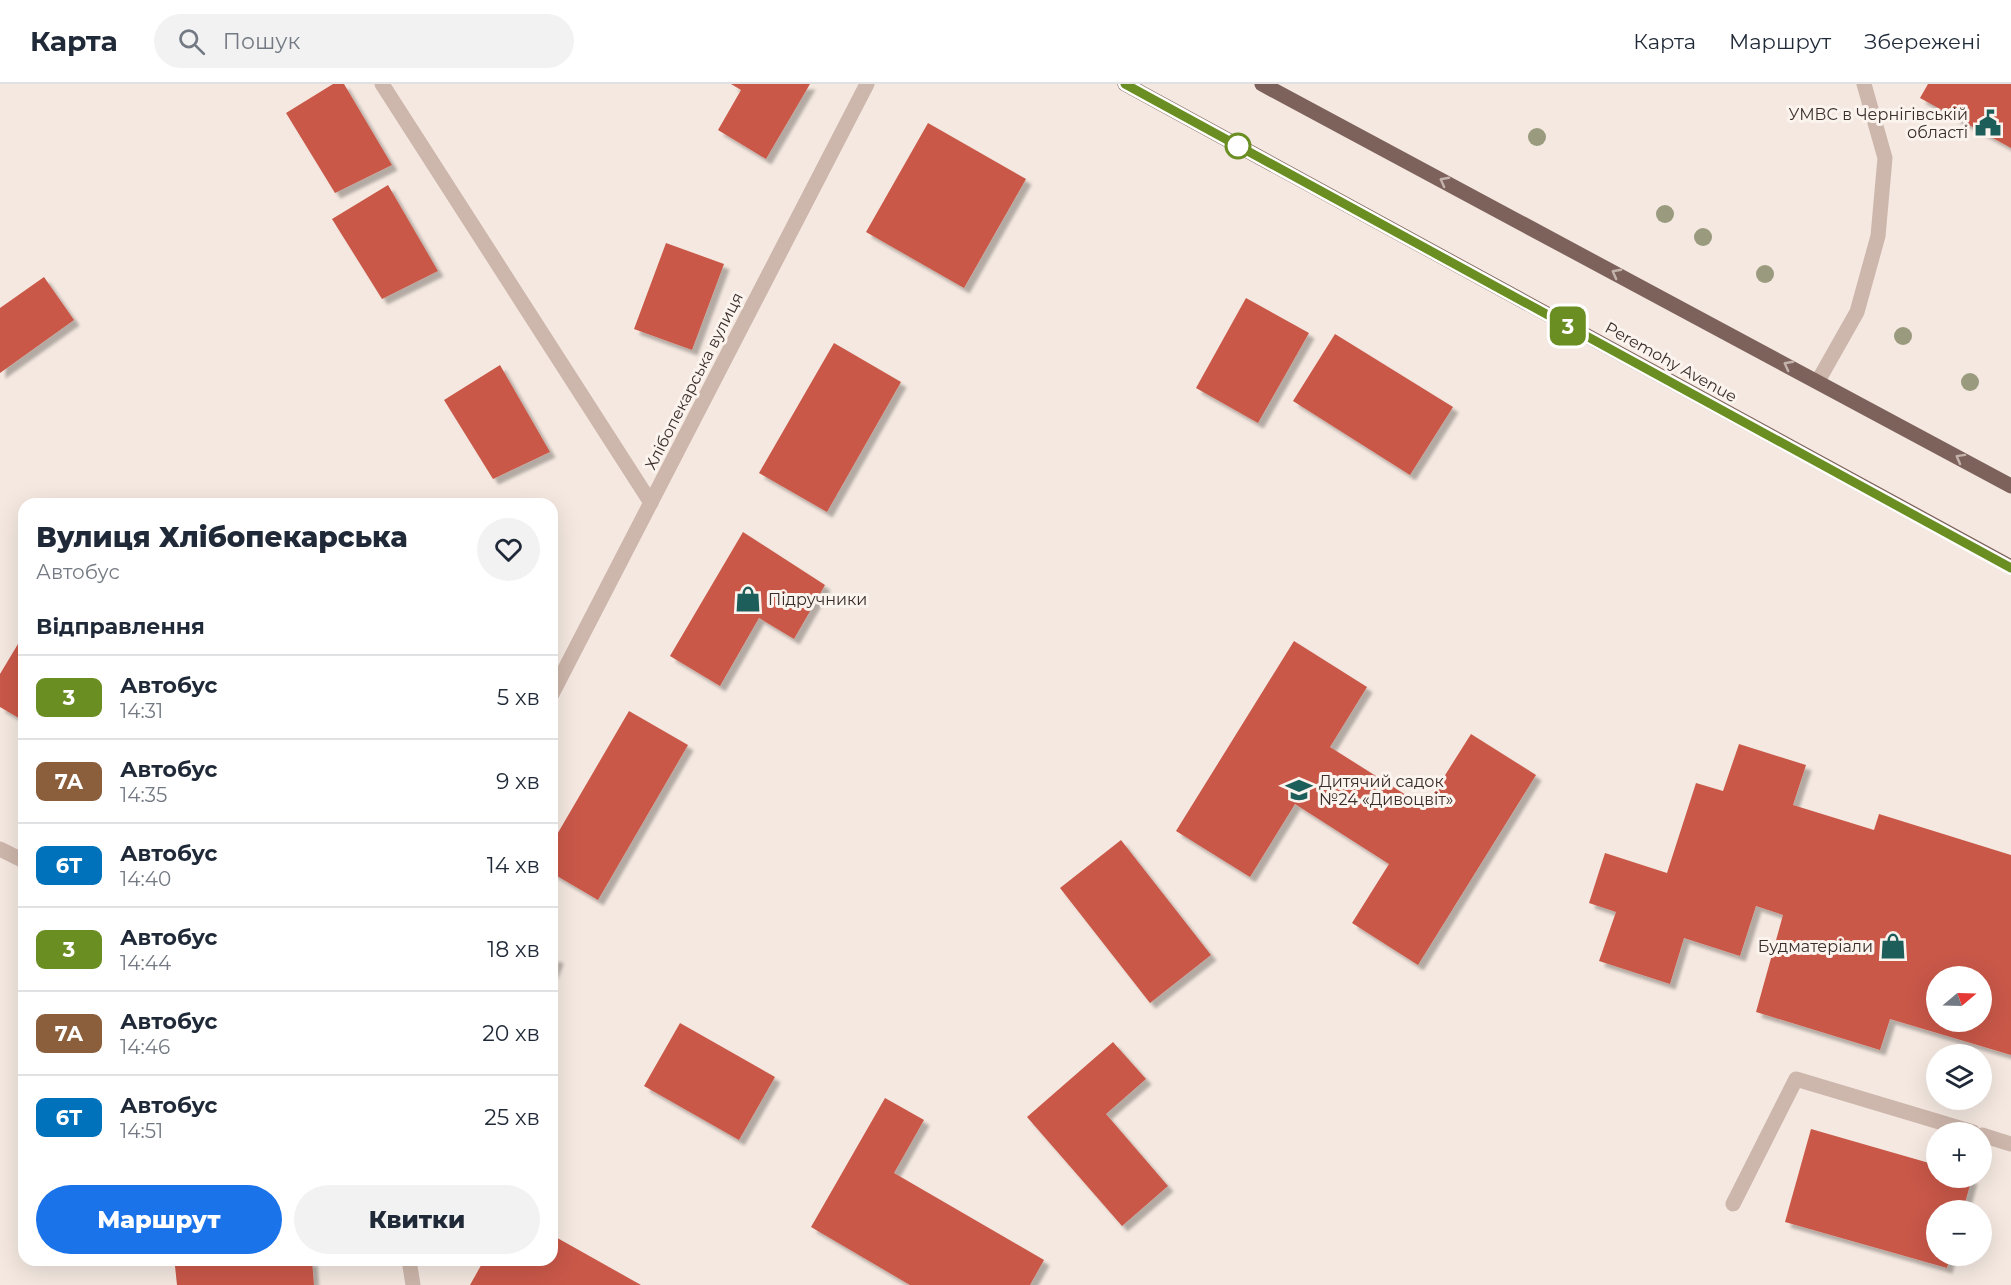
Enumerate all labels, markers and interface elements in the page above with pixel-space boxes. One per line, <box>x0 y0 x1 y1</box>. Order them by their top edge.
search box <box>154 14 574 68</box>
text: Карта <box>30 24 118 58</box>
icon: search <box>175 25 208 58</box>
text: Пошук <box>223 28 300 55</box>
text: Карта <box>1633 29 1696 54</box>
text: Маршрут <box>1729 29 1831 54</box>
text: Збережені <box>1864 29 1981 54</box>
place label: УМВС в Чернігівській області <box>1789 105 1968 142</box>
public building icon: УМВС в Чернігівській області <box>1973 108 2003 138</box>
unlabelled marker <box>1225 133 1251 159</box>
one-way arrow <box>1440 177 1451 188</box>
one-way arrow <box>1612 269 1623 280</box>
street label: Хлібопекарська вулиця <box>641 289 747 473</box>
line badge: 3 <box>1548 306 1588 346</box>
text: 3 <box>1562 314 1574 339</box>
street label: Peremohy Avenue <box>1602 318 1740 406</box>
one-way arrow <box>1784 361 1795 372</box>
one-way arrow <box>1955 454 1966 465</box>
button: heart <box>477 518 540 581</box>
text: Вулиця Хлібопекарська <box>36 520 408 554</box>
text: Автобус <box>36 560 120 584</box>
shop icon: Підручники <box>733 584 763 614</box>
place label: Підручники <box>768 590 867 609</box>
text: Відправлення <box>36 613 205 640</box>
text: Автобус <box>120 672 218 699</box>
text: 5 хв <box>497 684 540 711</box>
text: 3 <box>63 685 75 710</box>
text: 14:31 <box>120 699 163 723</box>
text: Автобус <box>120 756 218 783</box>
text: 9 хв <box>496 768 540 795</box>
text: 7А <box>55 769 83 794</box>
place label: Дитячий садок №24 «Дивоцвіт» <box>1319 772 1454 809</box>
school or university icon: Дитячий садок №24 «Дивоцвіт» <box>1284 775 1314 805</box>
text: 14:35 <box>120 783 167 807</box>
text: Автобус <box>120 840 218 867</box>
text: 14 хв <box>487 852 540 879</box>
text: 6Т <box>56 853 82 878</box>
text: 14:40 <box>120 867 171 891</box>
text: Автобус <box>120 924 218 951</box>
shop icon: Будматеріали <box>1878 931 1908 961</box>
text: 18 хв <box>487 936 540 963</box>
text: 3 <box>63 937 75 962</box>
place label: Будматеріали <box>1758 937 1873 956</box>
text: 14:44 <box>120 951 171 975</box>
north arrow <box>1926 966 1992 1032</box>
map controls <box>1926 966 1992 1266</box>
text: Автобус <box>120 1008 218 1035</box>
text: 20 хв <box>482 1020 540 1047</box>
text: 7А <box>55 1021 83 1046</box>
text: 14:46 <box>120 1035 170 1059</box>
button: layers <box>1926 1044 1992 1110</box>
text: Автобус <box>120 1092 218 1119</box>
text: 25 хв <box>484 1104 540 1131</box>
text: 6Т <box>56 1105 82 1130</box>
text: 14:51 <box>120 1119 163 1143</box>
button: + <box>1926 1122 1992 1188</box>
button: Маршрут <box>36 1185 282 1254</box>
button: Квитки <box>294 1185 540 1254</box>
button: − <box>1926 1200 1992 1266</box>

